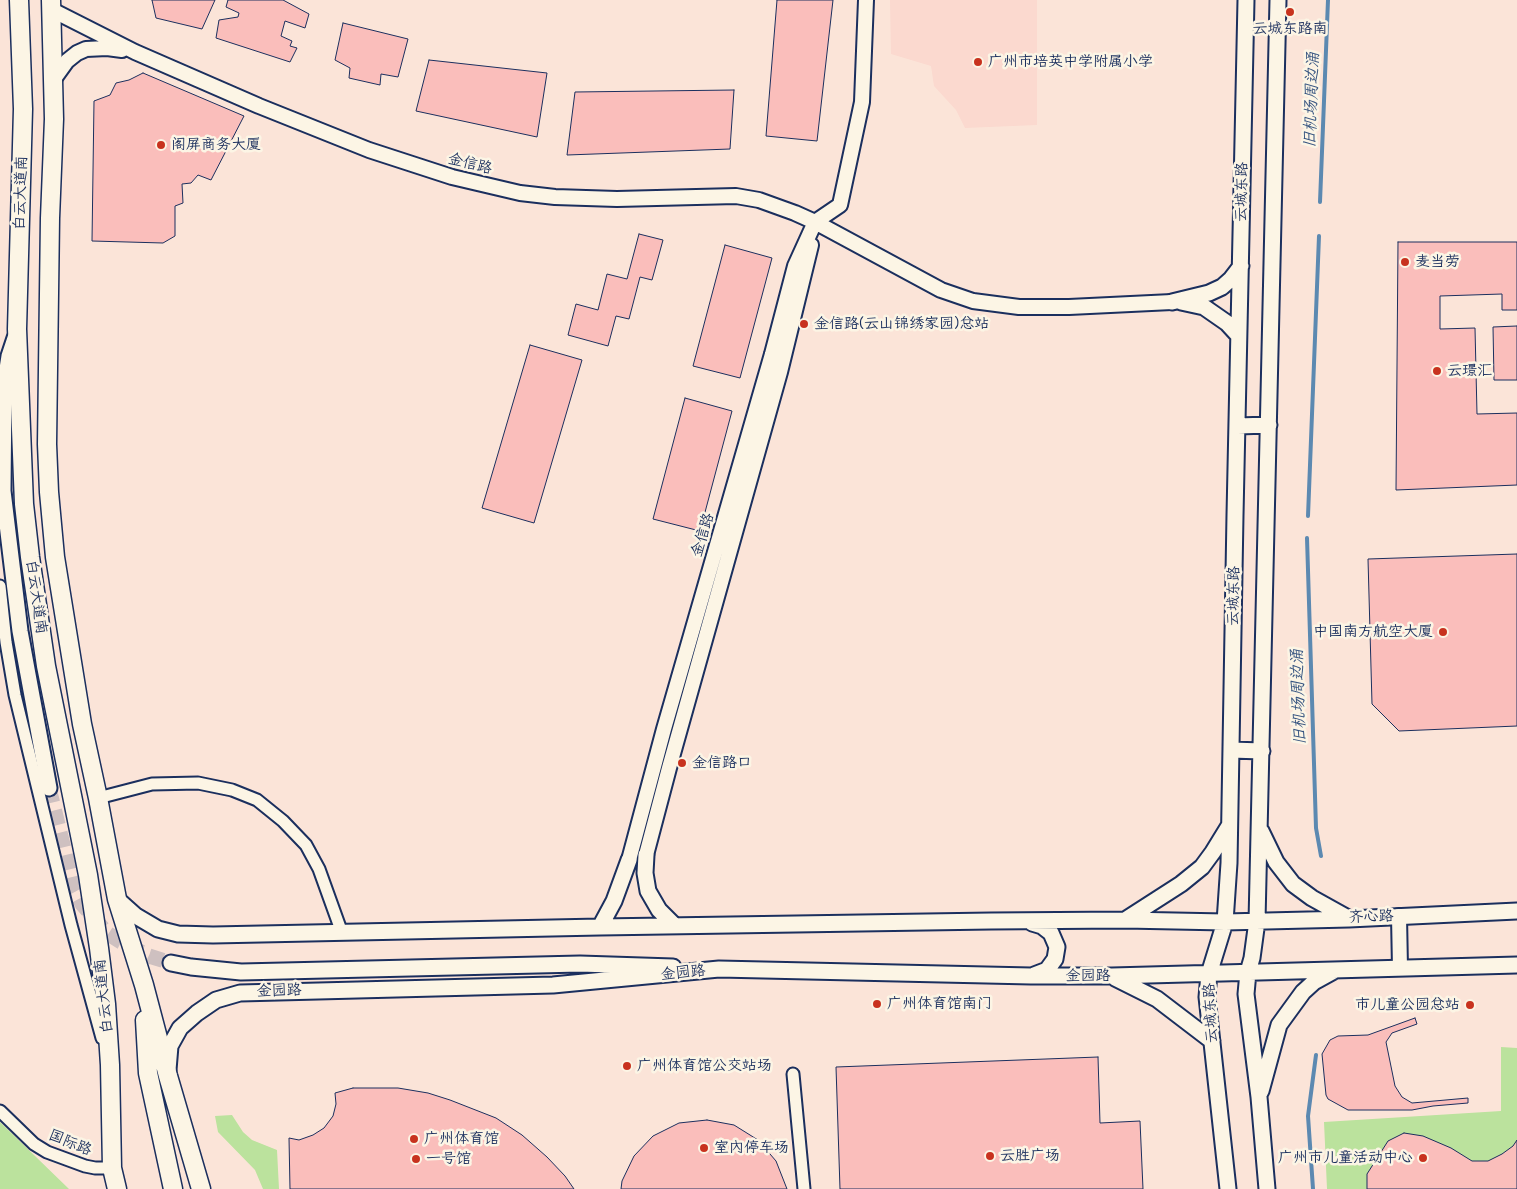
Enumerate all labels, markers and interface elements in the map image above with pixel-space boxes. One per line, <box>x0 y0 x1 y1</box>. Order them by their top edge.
marker: 云城东路南 <box>1284 6 1296 18</box>
place label: 云城东路南 <box>1253 20 1327 38</box>
water label: 旧机场周边涌 <box>1301 52 1323 148</box>
place label: 广州市培英中学附属小学 <box>988 53 1153 71</box>
marker: 广州市培英中学附属小学 <box>972 56 984 68</box>
place label: 阁屏商务大厦 <box>171 136 261 154</box>
marker: 阁屏商务大厦 <box>155 139 167 151</box>
street label: 金信路 <box>446 150 494 178</box>
street label: 白云大道南 <box>11 155 31 231</box>
street label: 云城东路 <box>1232 162 1252 222</box>
place label: 麦当劳 <box>1415 253 1460 271</box>
marker: 麦当劳 <box>1399 256 1411 268</box>
place label: 金信路(云山锦绣家园)总站 <box>814 315 989 333</box>
marker: 金信路(云山锦绣家园)总站 <box>798 318 810 330</box>
place label: 云璟汇 <box>1447 362 1492 380</box>
marker: 云璟汇 <box>1431 365 1443 377</box>
street label: 金信路 <box>688 511 718 559</box>
street label: 白云大道南 <box>22 559 50 635</box>
street label: 云城东路 <box>1224 566 1244 626</box>
place label: 中国南方航空大厦 <box>1313 623 1433 641</box>
marker: 中国南方航空大厦 <box>1437 626 1449 638</box>
water label: 旧机场周边涌 <box>1288 649 1310 745</box>
place label: 金信路口 <box>692 754 752 772</box>
marker: 金信路口 <box>676 757 688 769</box>
street label: 齐心路 <box>1348 907 1394 927</box>
street label: 白云大道南 <box>91 958 117 1034</box>
street label: 金园路 <box>660 962 706 984</box>
street label: 金园路 <box>1066 967 1110 985</box>
street label: 金园路 <box>256 981 302 1001</box>
street label: 云城东路 <box>1200 983 1222 1043</box>
place label: 广州体育馆南门 <box>887 995 992 1013</box>
place label: 市儿童公园总站 <box>1355 996 1460 1014</box>
marker: 广州体育馆南门 <box>871 998 883 1010</box>
marker: 市儿童公园总站 <box>1464 999 1476 1011</box>
place label: 广州体育馆公交站场 <box>637 1057 772 1075</box>
marker: 广州体育馆公交站场 <box>621 1060 633 1072</box>
street label: 国际路 <box>46 1126 94 1160</box>
place label: 广州体育馆 <box>424 1130 499 1148</box>
marker: 广州体育馆 <box>408 1133 420 1145</box>
place label: 室内停车场 <box>714 1139 789 1157</box>
marker: 室内停车场 <box>698 1142 710 1154</box>
place label: 云胜广场 <box>1000 1147 1060 1165</box>
place label: 广州市儿童活动中心 <box>1278 1149 1413 1167</box>
place label: 一号馆 <box>426 1150 471 1168</box>
marker: 云胜广场 <box>984 1150 996 1162</box>
marker: 广州市儿童活动中心 <box>1417 1152 1429 1164</box>
marker: 一号馆 <box>410 1153 422 1165</box>

